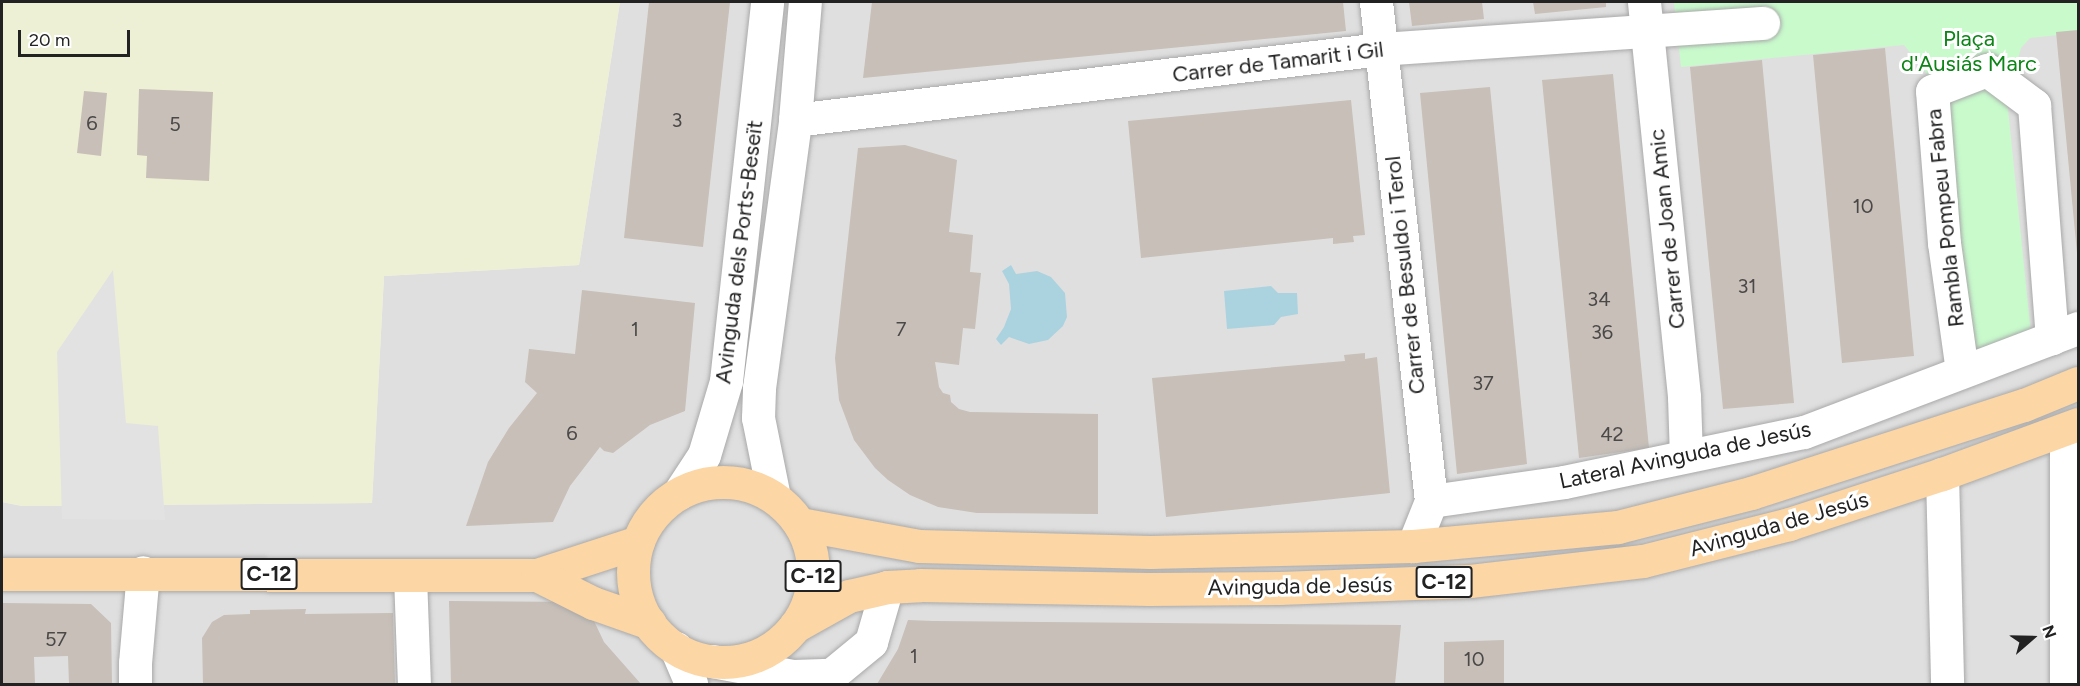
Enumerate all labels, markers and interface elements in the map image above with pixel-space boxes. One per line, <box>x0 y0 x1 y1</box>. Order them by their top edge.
scale bar <box>21 18 134 56</box>
park label: Plaça d'Ausiás Marc <box>1901 25 2037 76</box>
text: 20 m <box>29 29 70 51</box>
street label: Carrer de Tamarit i Gil <box>1171 36 1385 88</box>
house number: 3 <box>672 108 682 132</box>
street label: Rambla Pompeu Fabra <box>1920 108 1970 328</box>
house number: 6 <box>86 111 98 135</box>
house number: 5 <box>169 112 181 136</box>
street label: Avinguda dels Ports-Beseït <box>710 119 768 385</box>
street label: Carrer de Joan Amic <box>1643 128 1691 330</box>
street label: Carrer de Besuldo i Terol <box>1379 155 1431 395</box>
house number: 10 <box>1852 194 1874 218</box>
house number: 31 <box>1737 274 1757 298</box>
house number: 34 <box>1587 287 1611 311</box>
house number: 1 <box>631 317 639 341</box>
house number: 7 <box>896 317 906 341</box>
house number: 36 <box>1591 320 1613 344</box>
house number: 37 <box>1472 371 1494 395</box>
street label: Lateral Avinguda de Jesús <box>1557 415 1813 495</box>
house number: 6 <box>566 421 578 445</box>
house number: 42 <box>1600 422 1624 446</box>
street label: Avinguda de Jesús <box>1687 486 1871 562</box>
road number: C-12 <box>240 556 298 592</box>
road number: C-12 <box>784 558 842 594</box>
road number: C-12 <box>1416 564 1472 600</box>
street label: Avinguda de Jesús <box>1207 571 1393 601</box>
north arrow <box>2002 608 2062 668</box>
text: N <box>2038 623 2060 641</box>
house number: 57 <box>45 627 67 651</box>
house number: 1 <box>910 644 918 668</box>
house number: 10 <box>1463 647 1485 671</box>

